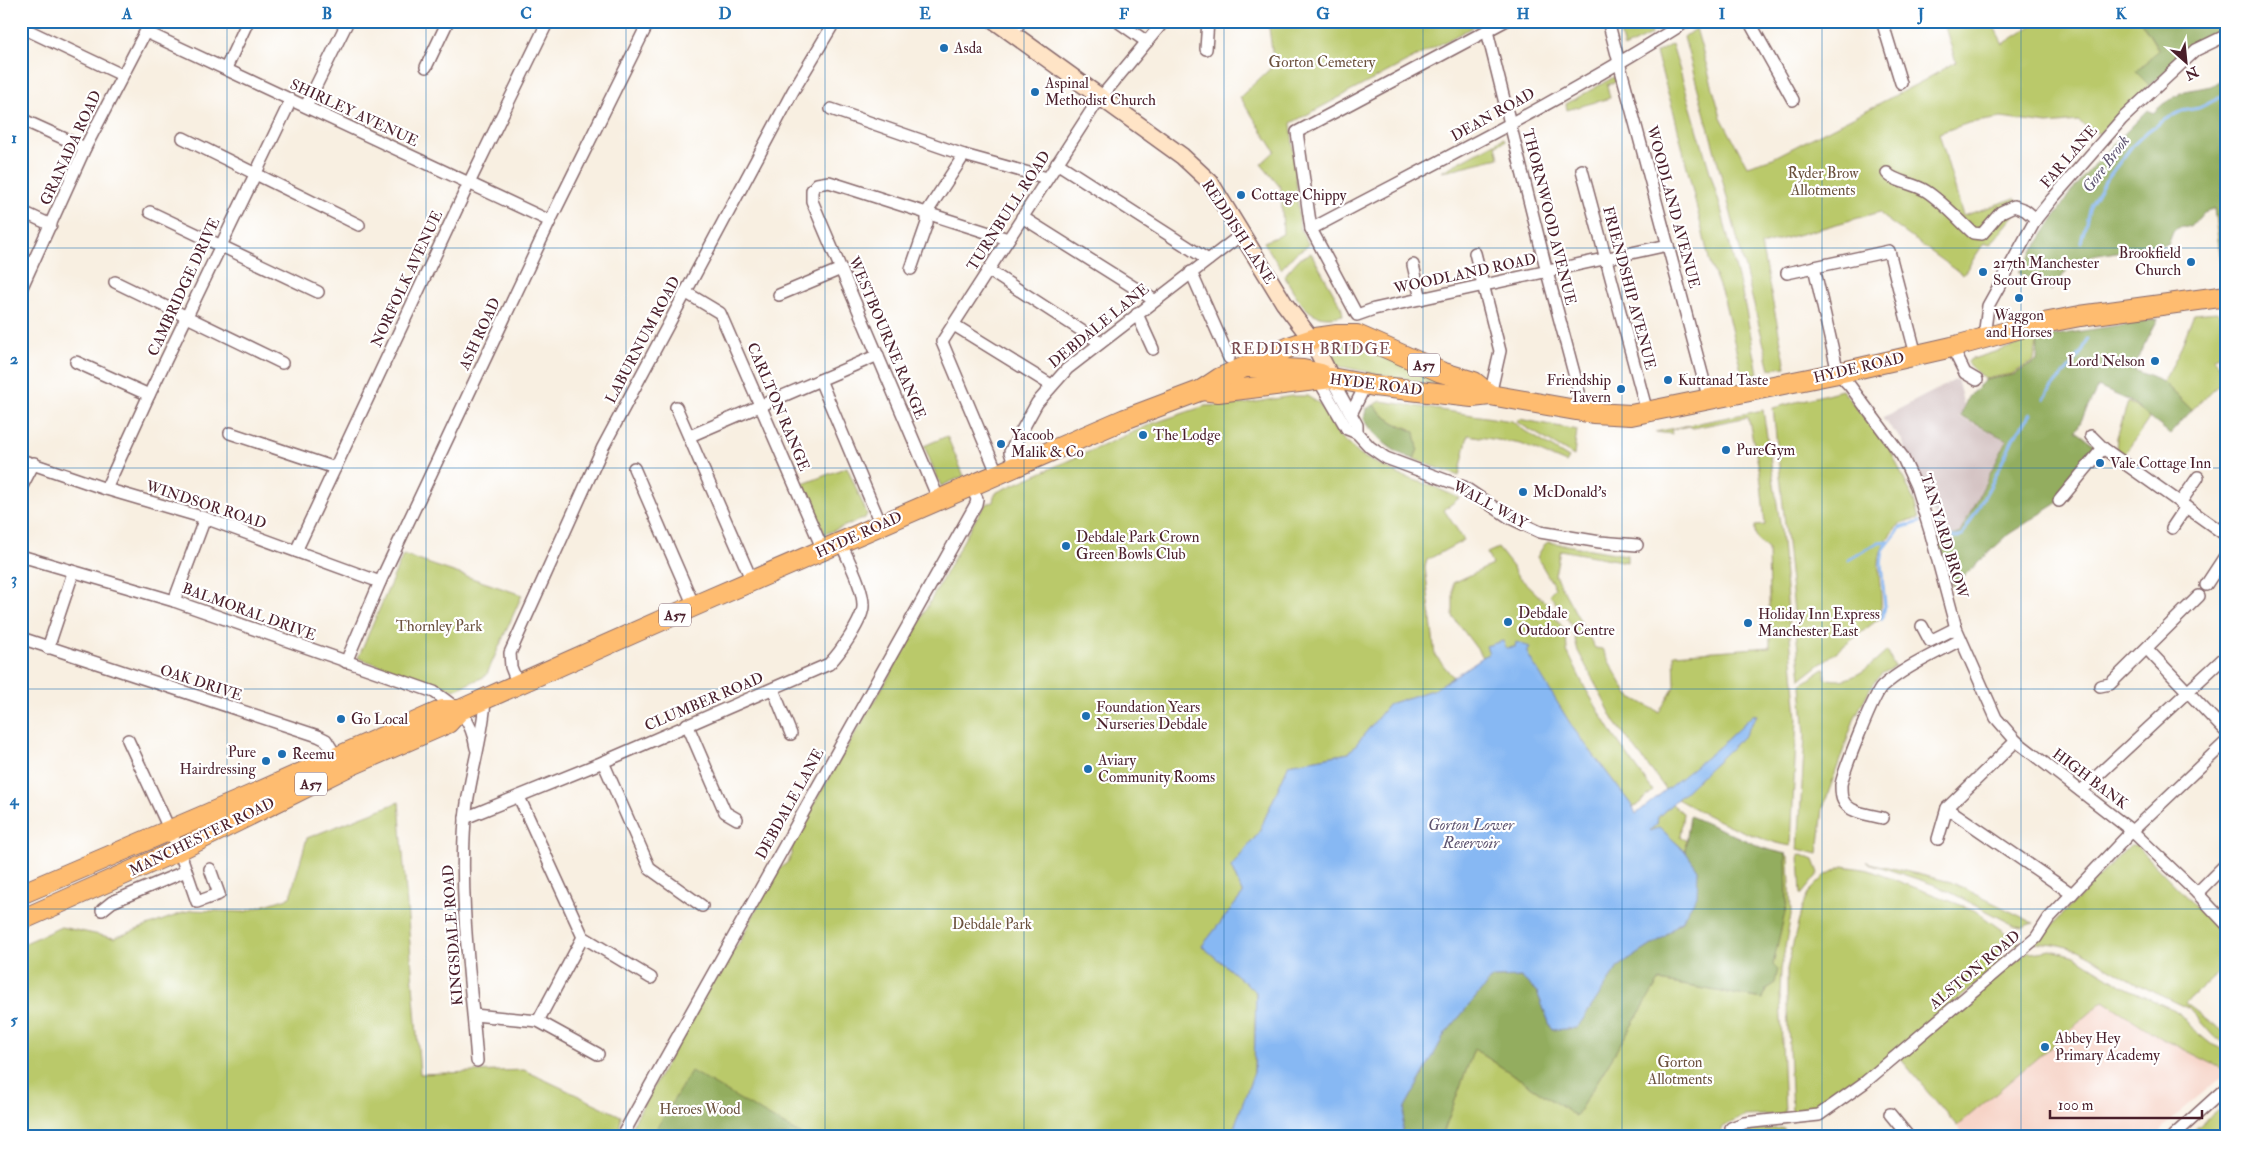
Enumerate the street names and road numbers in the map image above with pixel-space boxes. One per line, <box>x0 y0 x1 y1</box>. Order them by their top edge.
street label: SHIRLEY AVENUE <box>287 75 421 151</box>
street label: DEAN ROAD <box>1448 84 1538 146</box>
street label: GRANADA ROAD <box>36 88 106 208</box>
street label: FAR LANE <box>2036 121 2102 192</box>
street label: WOODLAND AVENUE <box>1642 123 1704 291</box>
street label: THORNWOOD AVENUE <box>1518 127 1580 307</box>
street label: TURNBULL ROAD <box>963 147 1055 275</box>
street label: REDDISH LANE <box>1197 176 1279 288</box>
street label: FRIENDSHIP AVENUE <box>1598 204 1660 372</box>
street label: NORFOLK AVENUE <box>367 207 447 350</box>
street label: CAMBRIDGE DRIVE <box>144 215 225 359</box>
street label: WOODLAND ROAD <box>1391 250 1538 299</box>
street label: WESTBOURNE RANGE <box>844 253 930 422</box>
street label: LABURNUM ROAD <box>601 273 685 407</box>
street label: DEBDALE LANE <box>1045 280 1153 372</box>
street label: ASH ROAD <box>455 295 505 374</box>
street label: CARLTON RANGE <box>742 340 814 474</box>
street label: HYDE ROAD <box>1812 348 1906 388</box>
road number: A57 <box>1408 354 1440 376</box>
street label: HYDE ROAD <box>1329 370 1423 400</box>
street label: TAN YARD BROW <box>1916 471 1972 601</box>
street label: WINDSOR ROAD <box>142 476 269 533</box>
street label: WALL WAY <box>1448 476 1531 534</box>
street label: HYDE ROAD <box>813 507 905 563</box>
street label: BALMORAL DRIVE <box>179 579 319 645</box>
road number: A57 <box>659 604 691 626</box>
street label: OAK DRIVE <box>157 661 245 705</box>
street label: CLUMBER ROAD <box>642 668 766 736</box>
street label: HIGH BANK <box>2049 744 2132 814</box>
street label: DEBDALE LANE <box>752 745 828 863</box>
road number: A57 <box>295 772 327 796</box>
street label: MANCHESTER ROAD <box>126 793 278 881</box>
street label: KINGSDALE ROAD <box>439 864 467 1006</box>
street label: ALSTON ROAD <box>1925 927 2024 1014</box>

